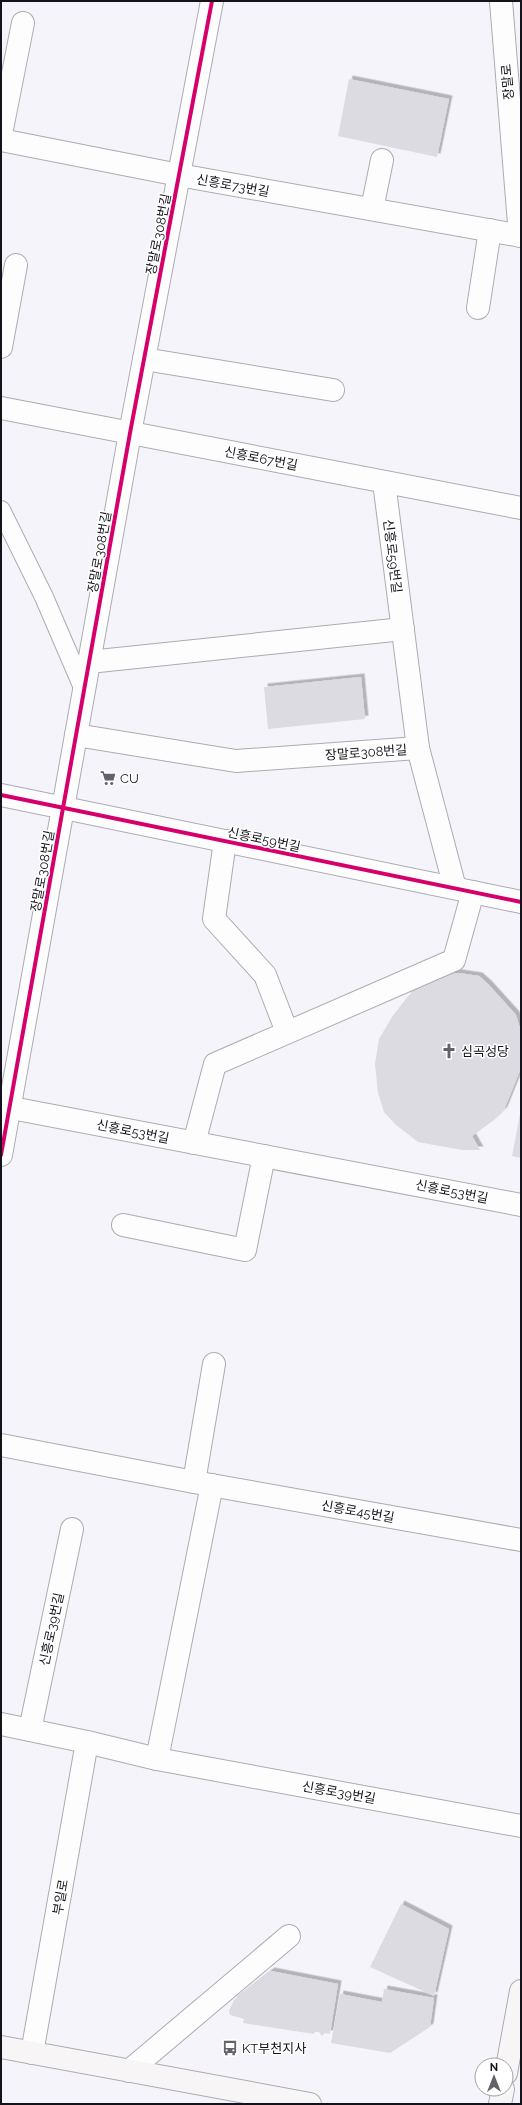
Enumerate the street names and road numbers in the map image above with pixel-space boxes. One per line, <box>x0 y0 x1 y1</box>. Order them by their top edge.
street label: 장말로 <box>498 63 517 100</box>
street label: 신흥로73번길 <box>195 172 271 199</box>
street label: 장말로308번길 <box>143 192 174 276</box>
street label: 신흥로67번길 <box>223 444 299 473</box>
street label: 장말로308번길 <box>85 510 114 594</box>
street label: 신흥로59번길 <box>381 518 404 594</box>
street label: 장말로308번길 <box>324 742 408 763</box>
street label: 신흥로59번길 <box>226 824 302 855</box>
street label: 장말로308번길 <box>28 829 57 913</box>
street label: 신흥로53번길 <box>95 1117 171 1146</box>
street label: 신흥로53번길 <box>414 1177 490 1206</box>
street label: 신흥로45번길 <box>320 1498 396 1525</box>
street label: 신흥로39번길 <box>36 1591 67 1667</box>
street label: 신흥로39번길 <box>301 1779 377 1806</box>
street label: 부일로 <box>50 1878 71 1916</box>

